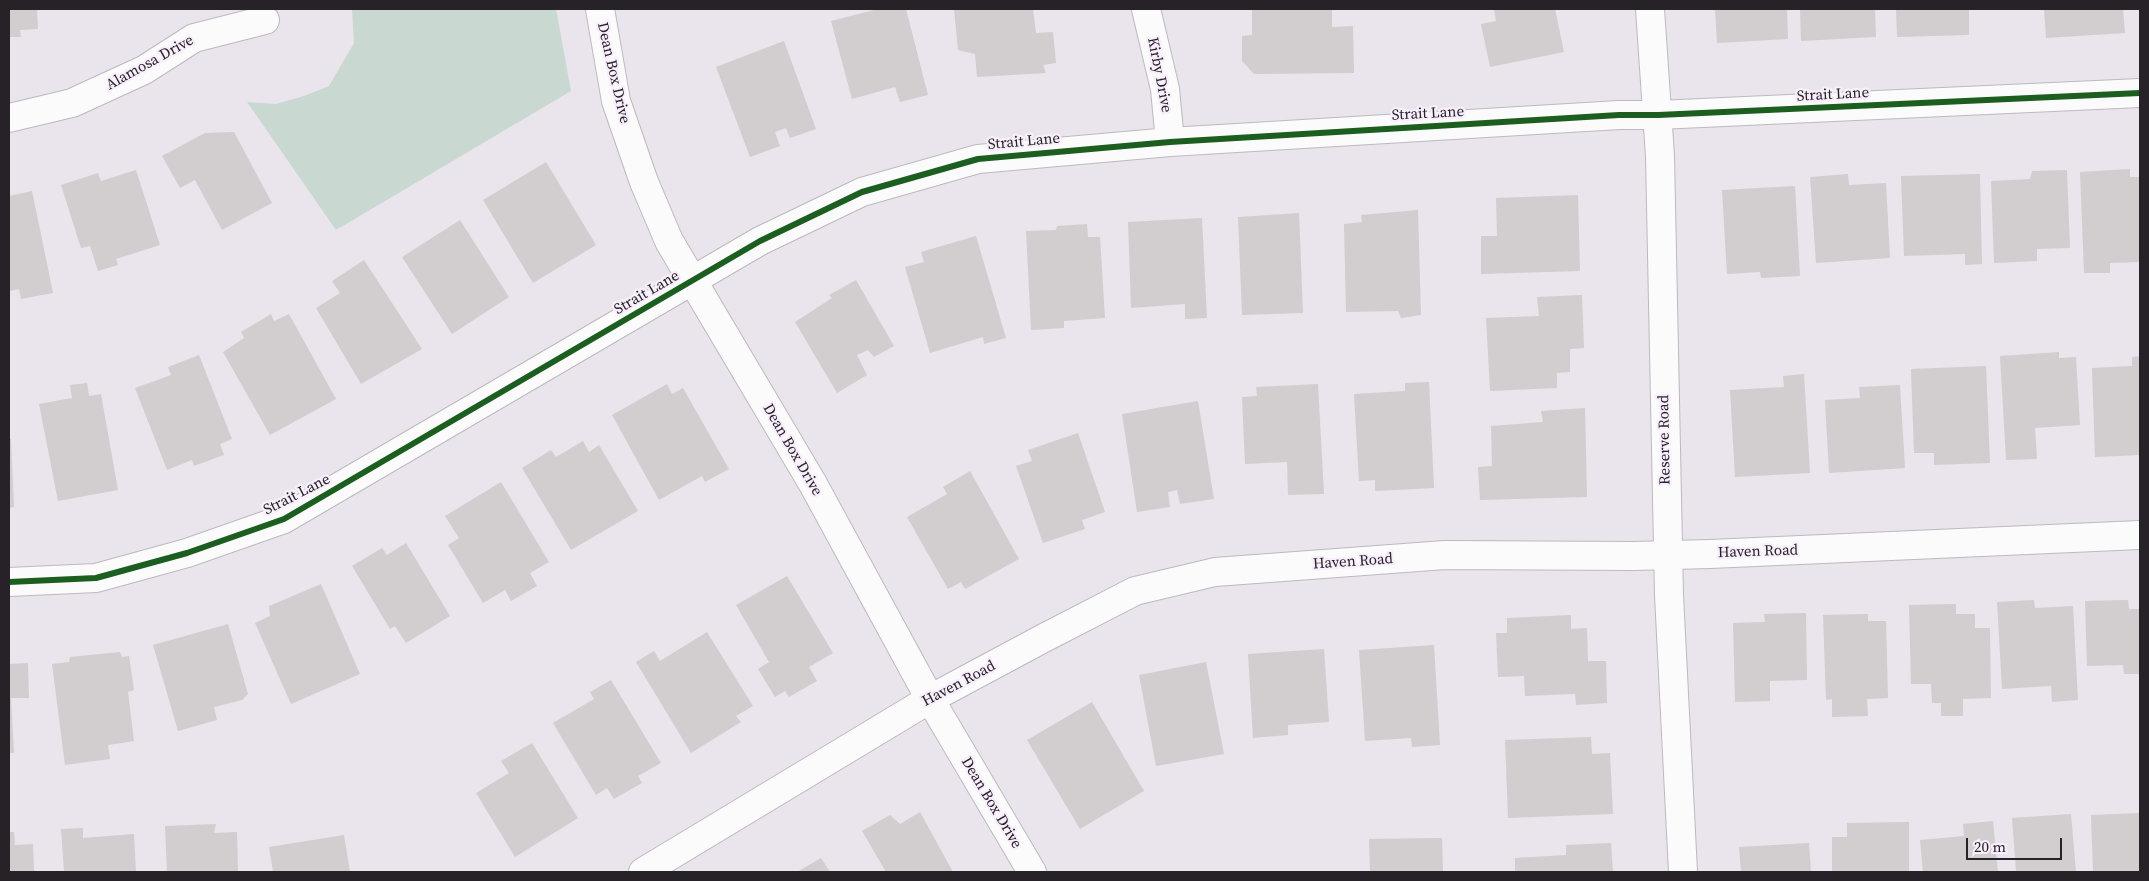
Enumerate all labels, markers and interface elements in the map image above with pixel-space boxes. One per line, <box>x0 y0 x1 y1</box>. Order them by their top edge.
street label: Dean Box Drive <box>593 21 633 125</box>
street label: Alamosa Drive <box>103 32 197 94</box>
street label: Kirby Drive <box>1143 36 1175 114</box>
street label: Strait Lane <box>1796 84 1870 106</box>
street label: Strait Lane <box>1391 103 1465 125</box>
street label: Strait Lane <box>987 130 1061 154</box>
street label: Strait Lane <box>611 267 683 319</box>
street label: Reserve Road <box>1655 395 1675 485</box>
street label: Dean Box Drive <box>758 401 826 499</box>
street label: Strait Lane <box>261 471 333 519</box>
street label: Haven Road <box>1718 542 1798 562</box>
street label: Haven Road <box>1312 550 1394 574</box>
street label: Haven Road <box>919 657 999 711</box>
street label: Dean Box Drive <box>957 754 1025 852</box>
scale bar <box>1969 828 2065 860</box>
text: 20 m <box>1974 836 2006 857</box>

